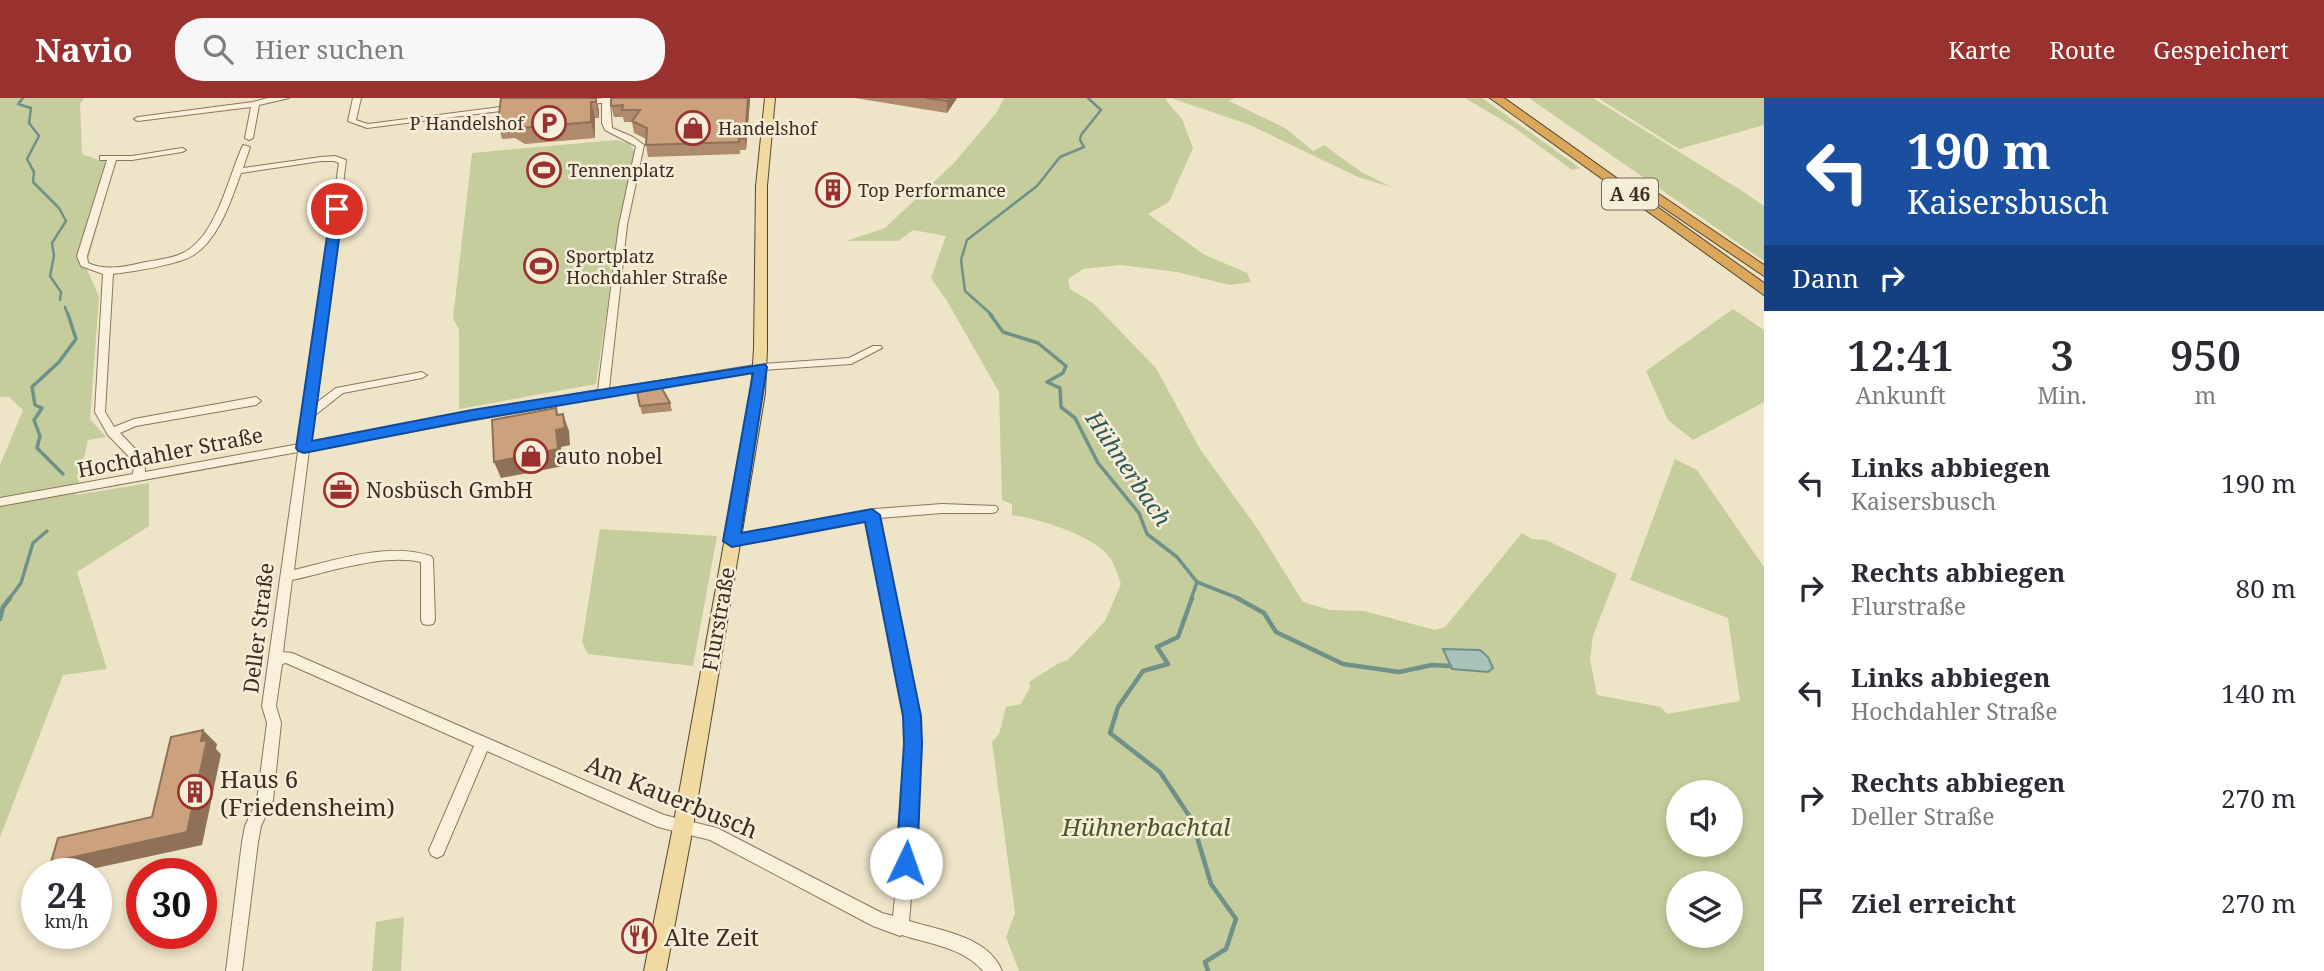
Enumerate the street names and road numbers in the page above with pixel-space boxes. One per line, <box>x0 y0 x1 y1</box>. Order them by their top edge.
road number: A 46 <box>1602 178 1658 209</box>
street label: Hochdahler Straße <box>75 420 265 484</box>
street label: Deller Straße <box>236 561 280 695</box>
street label: Flurstraße <box>695 565 741 673</box>
street label: Am Kauerbusch <box>581 746 763 846</box>

